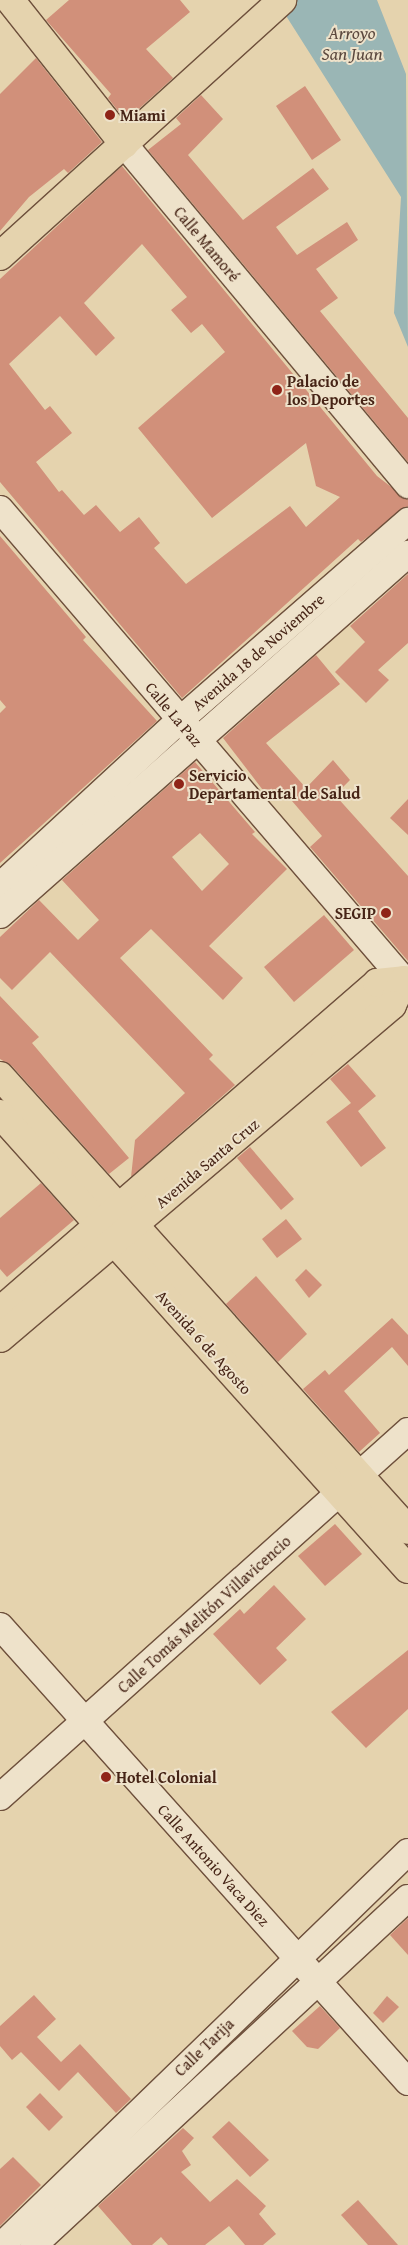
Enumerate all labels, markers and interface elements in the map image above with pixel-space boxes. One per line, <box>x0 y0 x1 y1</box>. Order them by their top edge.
water label: Arroyo San Juan <box>322 23 382 66</box>
place label: Miami <box>120 105 166 125</box>
marker: Miami <box>104 109 116 121</box>
street label: Calle Mamoré <box>170 202 244 286</box>
place label: Palacio de los Deportes <box>287 371 375 409</box>
marker: Palacio de los Deportes <box>271 384 283 396</box>
street label: Avenida 18 de Noviembre <box>188 589 328 715</box>
street label: Calle La Paz <box>141 678 207 750</box>
place label: Servicio Departamental de Salud <box>189 765 360 803</box>
marker: Servicio Departamental de Salud <box>173 778 185 790</box>
place label: SEGIP <box>335 903 376 923</box>
marker: SEGIP <box>380 907 392 919</box>
street label: Avenida Santa Cruz <box>151 1114 263 1212</box>
street label: Avenida 6 de Agosto <box>152 1286 256 1398</box>
street label: Calle Tomás Melitón Villavicencio <box>113 1531 295 1697</box>
place label: Hotel Colonial <box>116 1767 217 1787</box>
marker: Hotel Colonial <box>100 1771 112 1783</box>
street label: Calle Antonio Vaca Diez <box>154 1800 274 1930</box>
street label: Calle Tarija <box>170 2014 238 2080</box>

